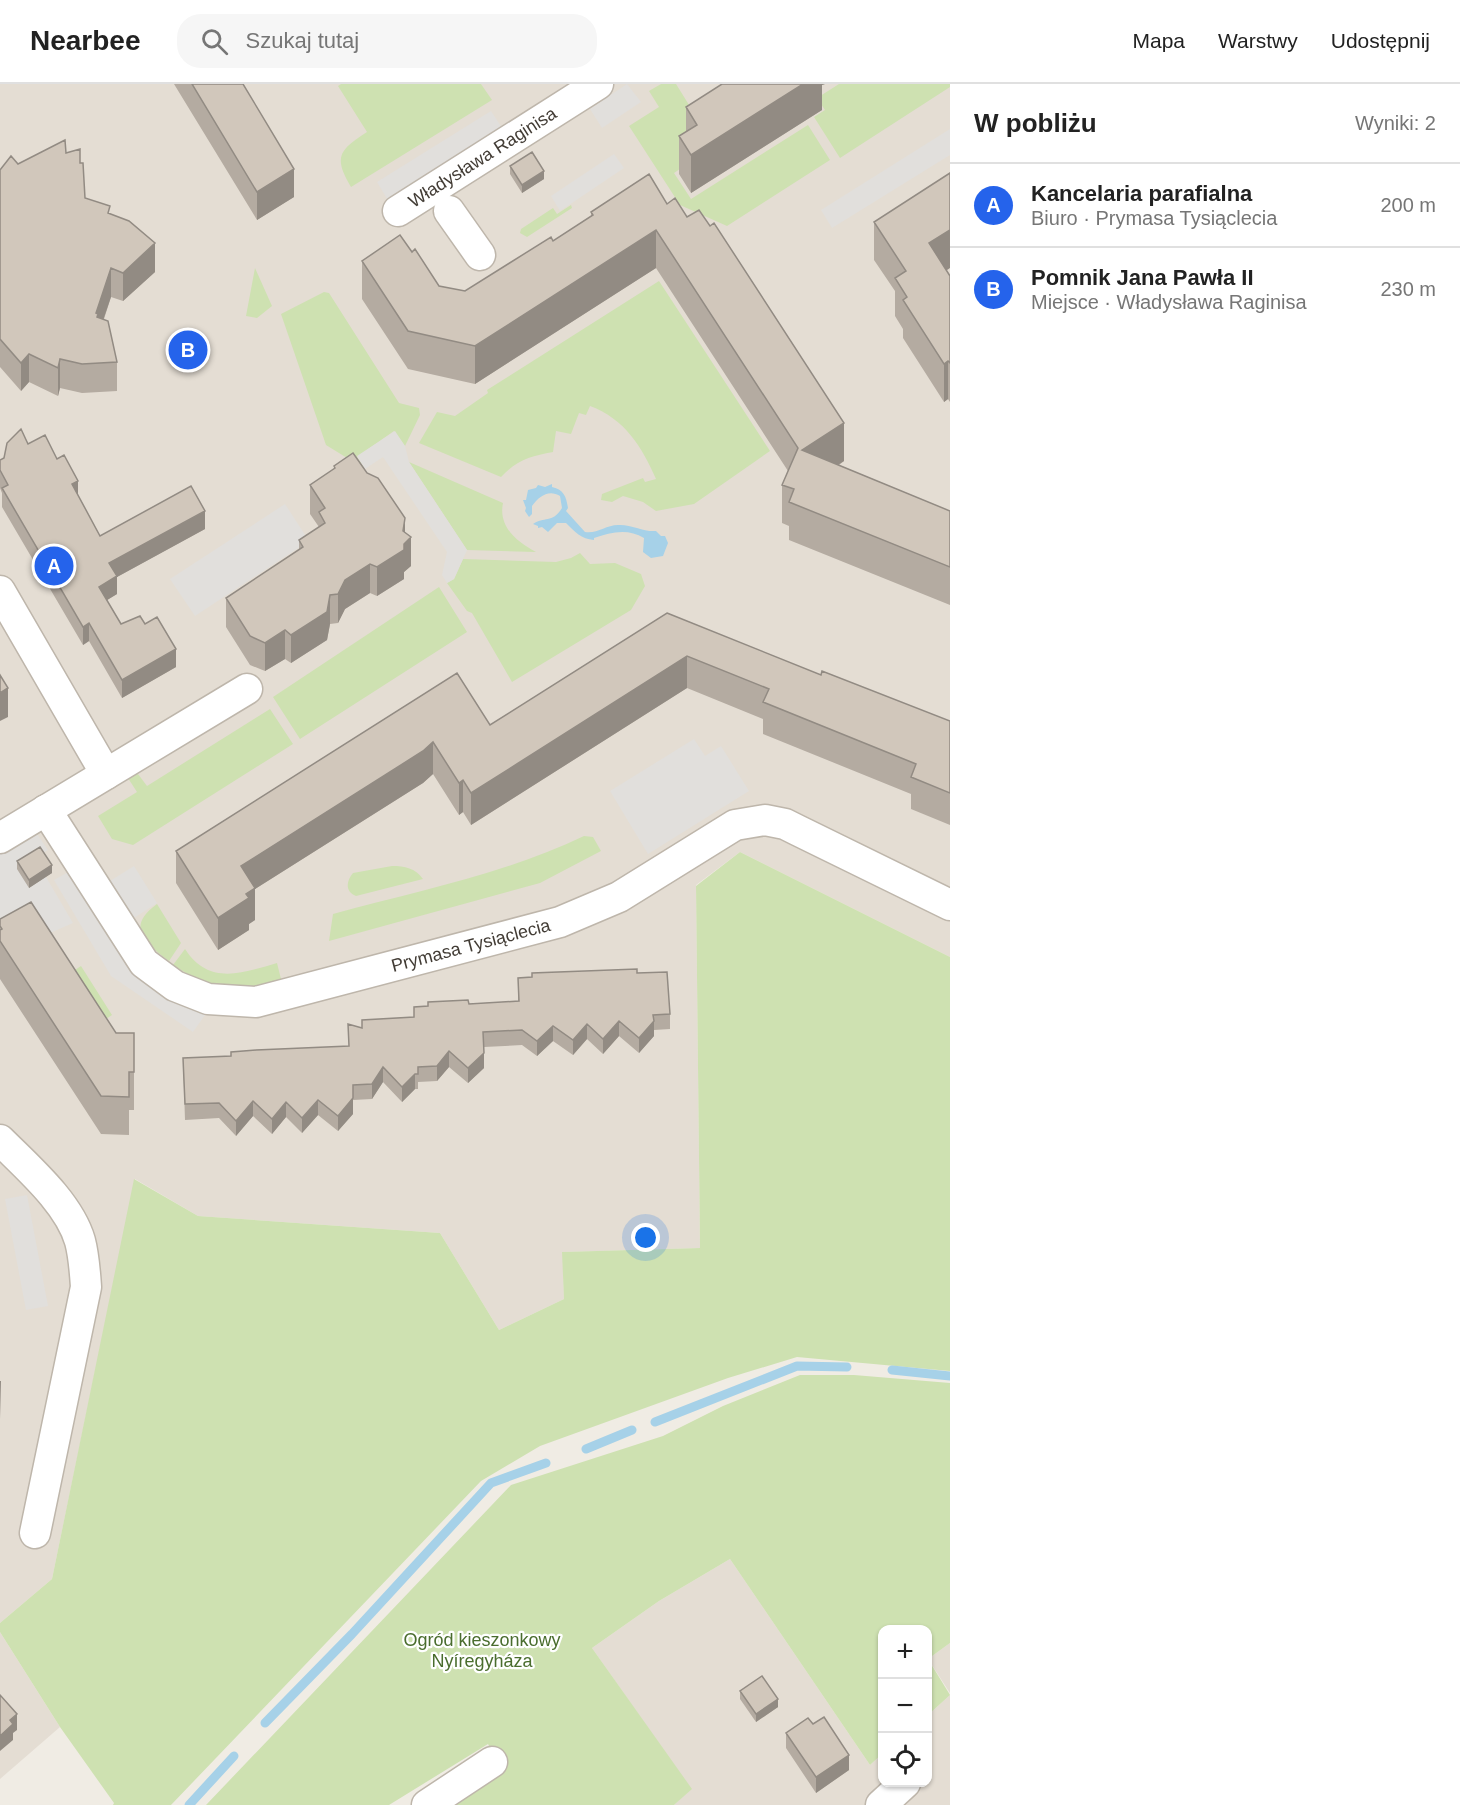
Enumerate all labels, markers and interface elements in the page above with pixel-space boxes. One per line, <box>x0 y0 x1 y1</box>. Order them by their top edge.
search box <box>177 14 597 68</box>
text: Nearbee <box>30 25 141 56</box>
icon: search <box>198 25 231 58</box>
text: Szukaj tutaj <box>246 28 359 53</box>
text: Mapa <box>1133 29 1185 52</box>
text: Warstwy <box>1218 29 1298 52</box>
text: Udostępnij <box>1331 29 1430 52</box>
street label: Władysława Raginisa <box>405 103 561 212</box>
text: W pobliżu <box>974 108 1097 138</box>
text: Wyniki: 2 <box>1355 112 1436 134</box>
text: Kancelaria parafialna <box>1031 181 1252 206</box>
text: A <box>986 194 1001 216</box>
text: 200 m <box>1380 194 1436 216</box>
text: Biuro · Prymasa Tysiąclecia <box>1031 207 1277 229</box>
text: Pomnik Jana Pawła II <box>1031 265 1254 290</box>
text: B <box>986 278 1001 300</box>
text: 230 m <box>1380 278 1436 300</box>
text: Miejsce · Władysława Raginisa <box>1031 291 1307 313</box>
pin: B <box>168 328 207 372</box>
pin: A <box>34 544 74 588</box>
street label: Prymasa Tysiąclecia <box>389 915 554 976</box>
your location <box>631 1223 660 1252</box>
map controls <box>878 1625 932 1787</box>
button: + <box>878 1625 932 1679</box>
park label: Ogród kieszonkowy Nyíregyháza <box>403 1630 561 1671</box>
button: − <box>878 1679 932 1733</box>
button: locate <box>878 1733 932 1787</box>

